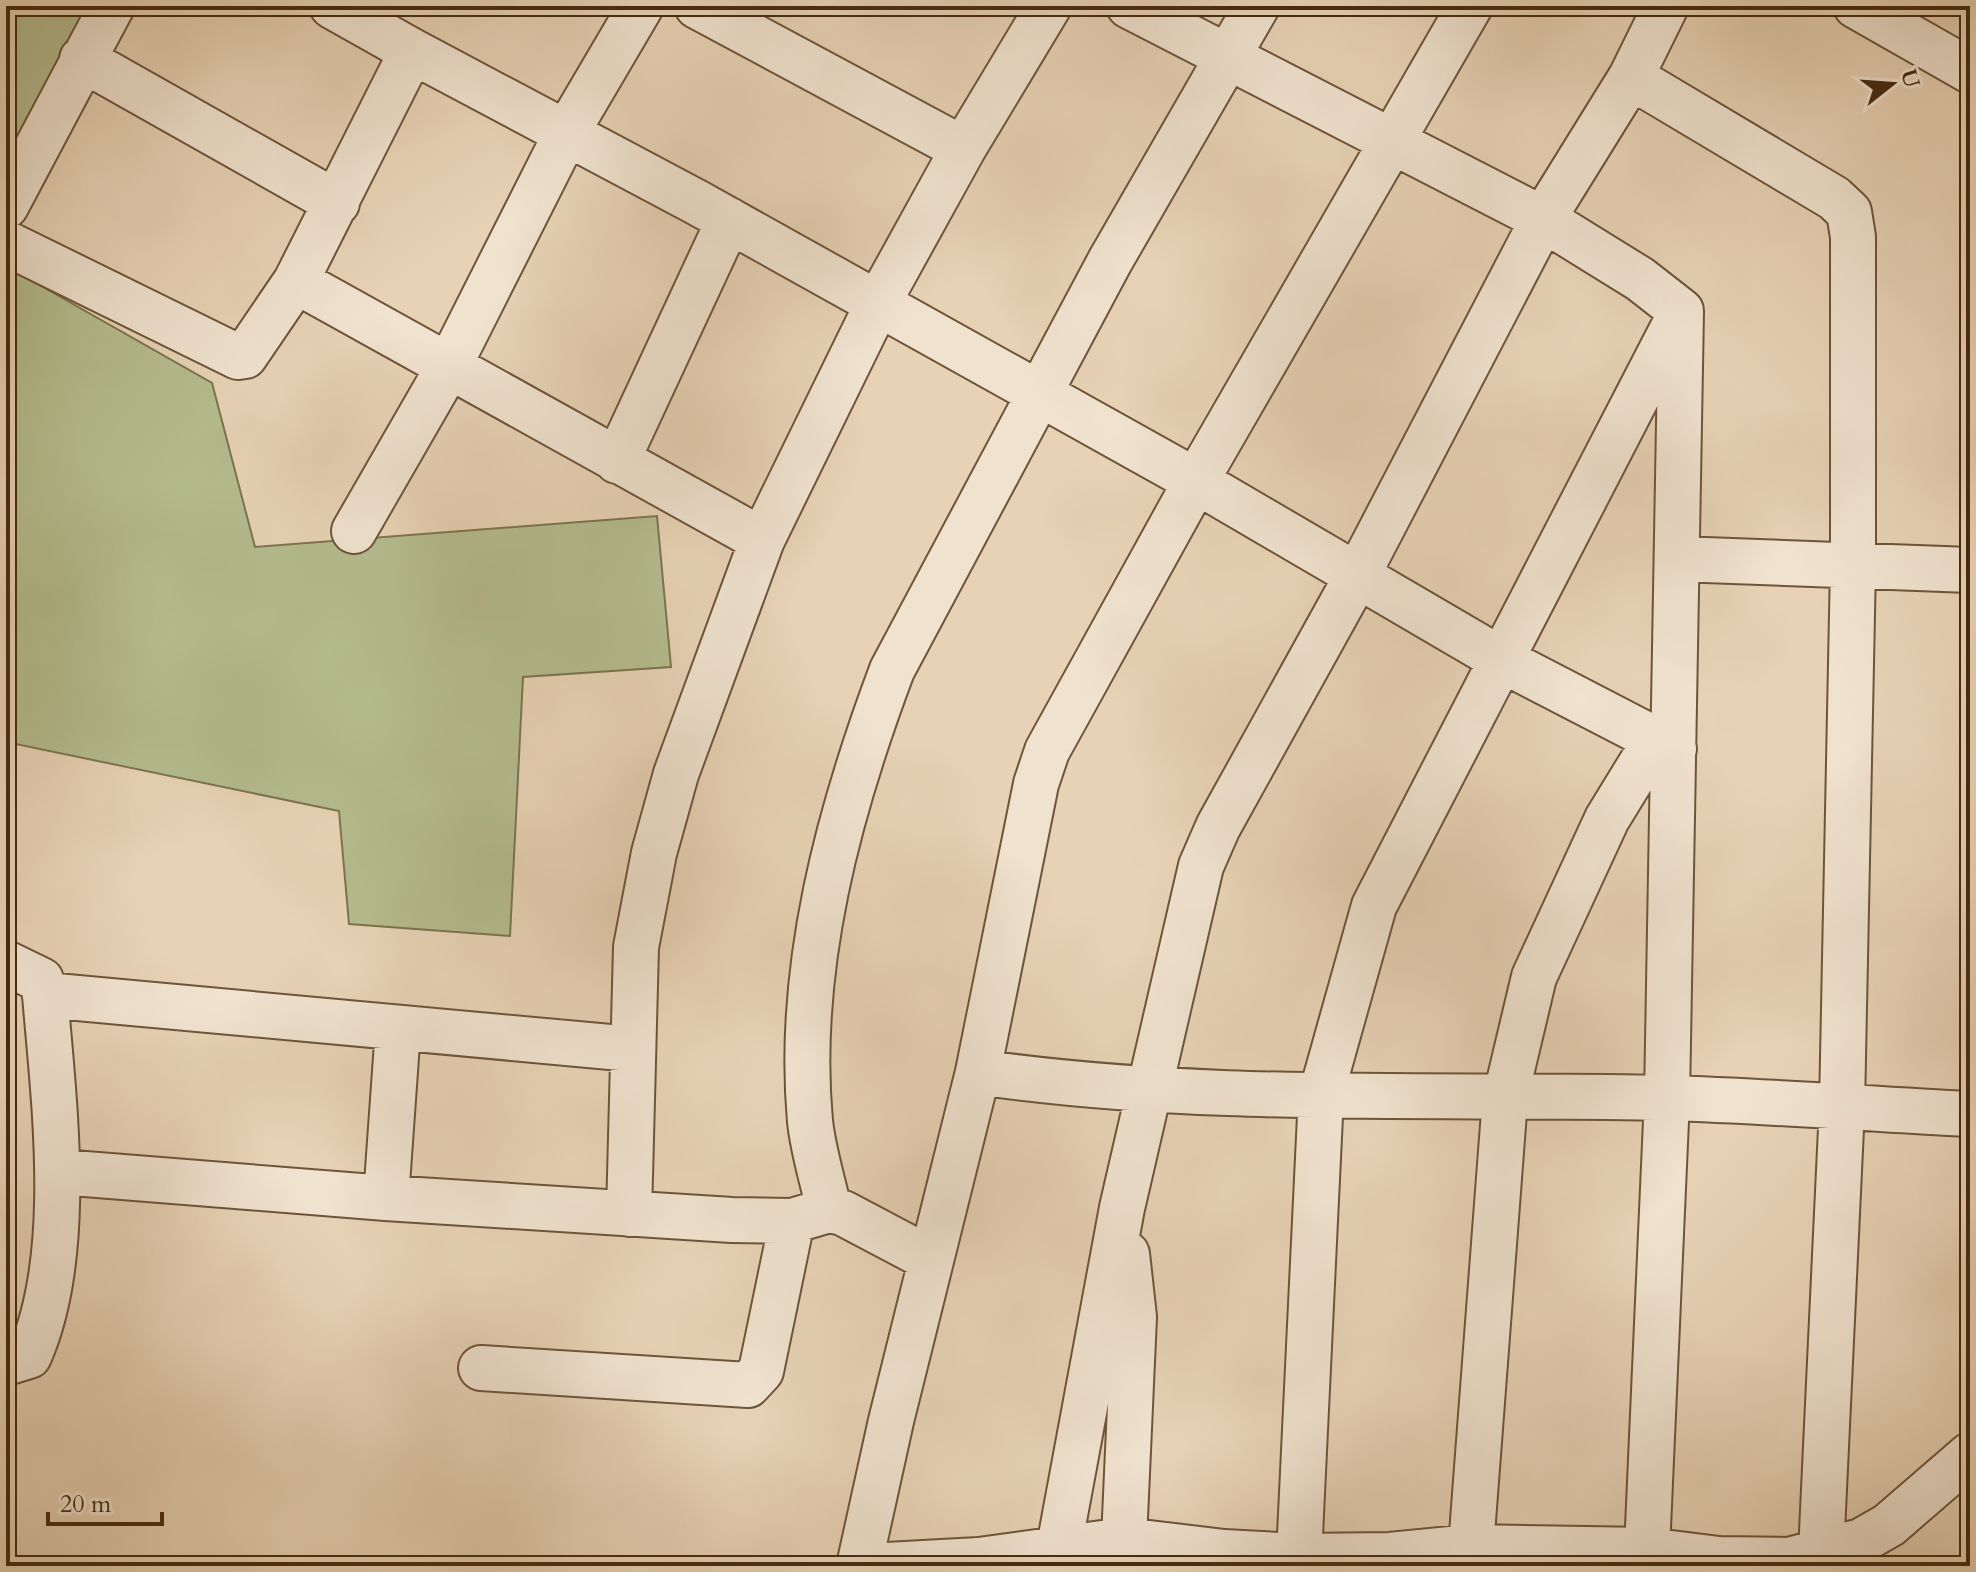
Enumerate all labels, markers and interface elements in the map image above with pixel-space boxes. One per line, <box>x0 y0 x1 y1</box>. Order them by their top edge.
north arrow <box>1852 44 1932 124</box>
text: U <box>1893 65 1927 91</box>
scale bar <box>48 1476 162 1526</box>
text: 20 m <box>60 1488 112 1521</box>

